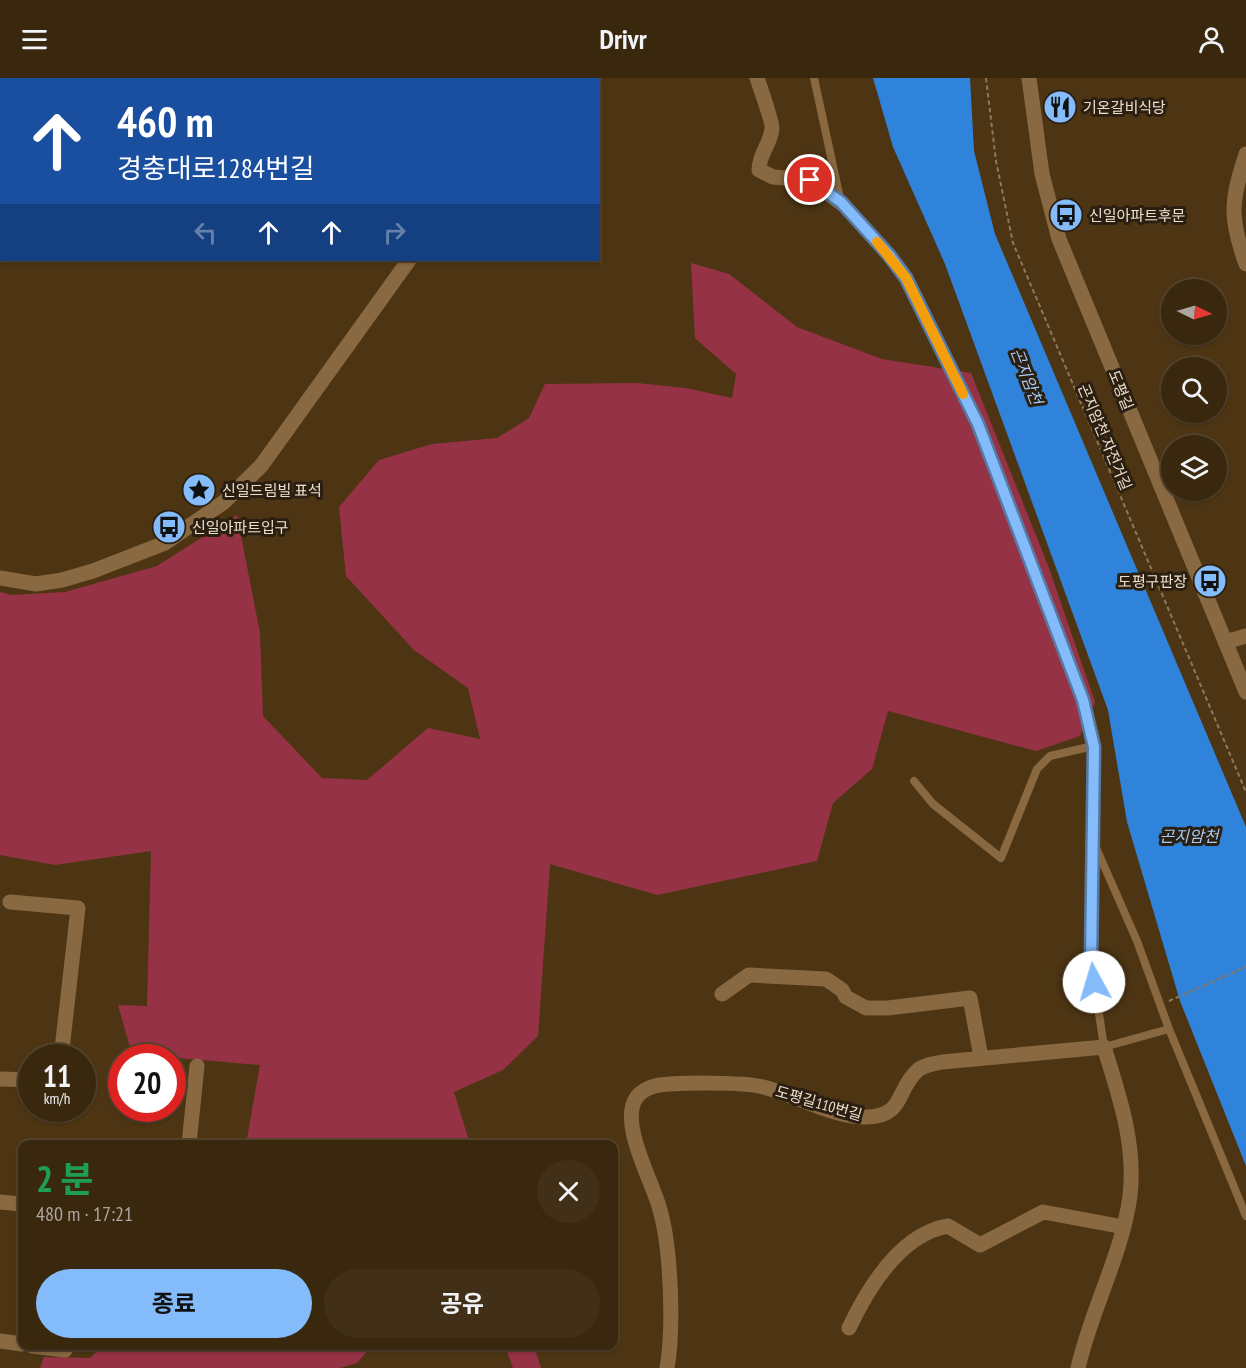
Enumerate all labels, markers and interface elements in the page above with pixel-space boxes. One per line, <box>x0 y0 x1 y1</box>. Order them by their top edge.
text: Drivr <box>599 22 647 56</box>
icon: menu <box>18 23 51 56</box>
icon: person <box>1195 23 1228 56</box>
restaurant icon: 기온갈비식당 <box>1042 89 1078 125</box>
text: 460 m <box>117 94 214 149</box>
place label: 기온갈비식당 <box>1083 98 1166 117</box>
icon: ahead <box>18 102 96 180</box>
text: 경충대로1284번길 <box>117 151 315 185</box>
pin <box>784 154 835 205</box>
icon: arrive <box>793 163 826 196</box>
bus stop icon: 신일아파트후문 <box>1048 197 1084 233</box>
place label: 신일아파트후문 <box>1089 206 1186 225</box>
icon: left <box>189 216 222 249</box>
icon: ahead <box>252 216 285 249</box>
icon: ahead <box>315 216 348 249</box>
icon: right <box>378 216 411 249</box>
north arrow <box>1161 279 1227 345</box>
map controls <box>1161 279 1227 501</box>
water label: 곤지암천 <box>1007 345 1048 409</box>
button: search <box>1161 357 1227 423</box>
street label: 도평길 <box>1104 367 1138 413</box>
street label: 곤지암천 자전거길 <box>1074 381 1136 493</box>
button: layers <box>1161 435 1227 501</box>
place icon: 신일드림빌 표석 <box>181 472 217 508</box>
place label: 신일드림빌 표석 <box>222 481 322 500</box>
bus stop icon: 신일아파트입구 <box>151 509 187 545</box>
place label: 신일아파트입구 <box>192 518 289 537</box>
bus stop icon: 도평구판장 <box>1192 563 1228 599</box>
place label: 도평구판장 <box>1118 572 1187 591</box>
water label: 곤지암천 <box>1160 826 1221 846</box>
position arrow <box>1062 950 1126 1014</box>
speed limit sign: 20 <box>108 1044 186 1122</box>
text: 11 <box>43 1056 71 1095</box>
street label: 도평길110번길 <box>773 1082 865 1124</box>
text: km/h <box>44 1089 70 1108</box>
text: 2 분 <box>36 1155 94 1202</box>
button: close <box>537 1160 600 1223</box>
text: 480 m · 17:21 <box>36 1201 133 1227</box>
button: 종료 <box>36 1269 312 1338</box>
button: 공유 <box>324 1269 600 1338</box>

